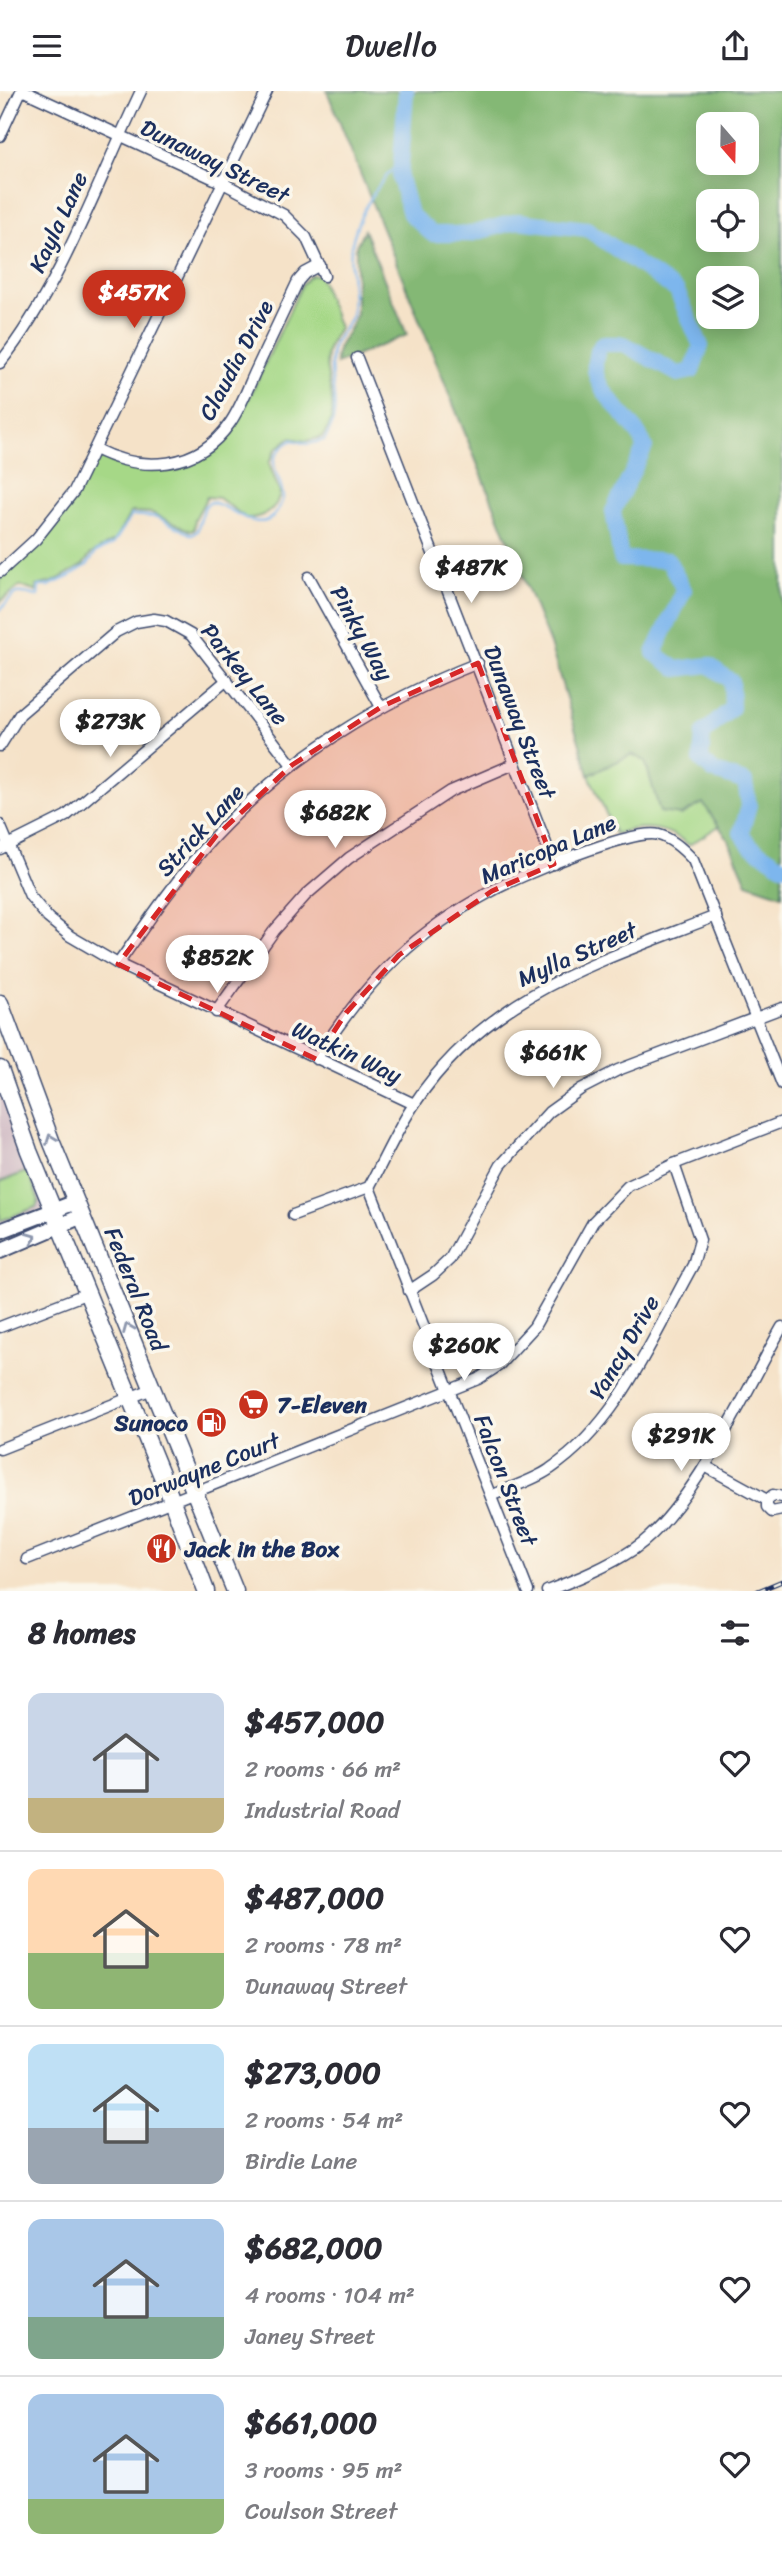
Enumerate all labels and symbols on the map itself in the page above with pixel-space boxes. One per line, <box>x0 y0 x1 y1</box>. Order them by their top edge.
street label: Dunaway Street <box>133 108 298 216</box>
north arrow <box>696 112 760 175</box>
street label: Kayla Lane <box>17 164 100 280</box>
pin: $457K <box>85 271 183 330</box>
street label: Claudia Drive <box>187 292 286 428</box>
pin: $487K <box>422 545 520 605</box>
street label: Pinky Way <box>318 578 405 689</box>
street label: Parkey Lane <box>190 614 299 735</box>
street label: Dunaway Street <box>471 639 568 807</box>
pin: $273K <box>61 699 159 759</box>
street label: Strick Lane <box>146 774 255 887</box>
pin: $682K <box>286 791 384 850</box>
street label: Maricopa Lane <box>474 802 623 897</box>
street label: Mylla Street <box>511 909 645 999</box>
pin: $852K <box>168 935 266 995</box>
street label: Watkin Way <box>285 1009 409 1096</box>
pin: $661K <box>504 1031 602 1090</box>
one-way arrow <box>45 1133 59 1145</box>
street label: Federal Road <box>92 1221 180 1359</box>
one-way arrow <box>25 1232 37 1246</box>
street label: Yancy Drive <box>578 1287 671 1407</box>
one-way arrow <box>122 1323 136 1335</box>
pin: $260K <box>415 1323 513 1383</box>
place label: 7-Eleven <box>277 1385 367 1426</box>
supermarket icon: 7-Eleven <box>237 1388 271 1422</box>
place label: Sunoco <box>113 1403 189 1444</box>
fuel station icon: Sunoco <box>194 1406 228 1440</box>
street label: Falcon Street <box>462 1408 550 1554</box>
pin: $291K <box>632 1413 730 1473</box>
street label: Dorwayne Court <box>122 1420 288 1519</box>
place label: Jack in the Box <box>183 1529 340 1570</box>
restaurant icon: Jack in the Box <box>145 1532 179 1566</box>

